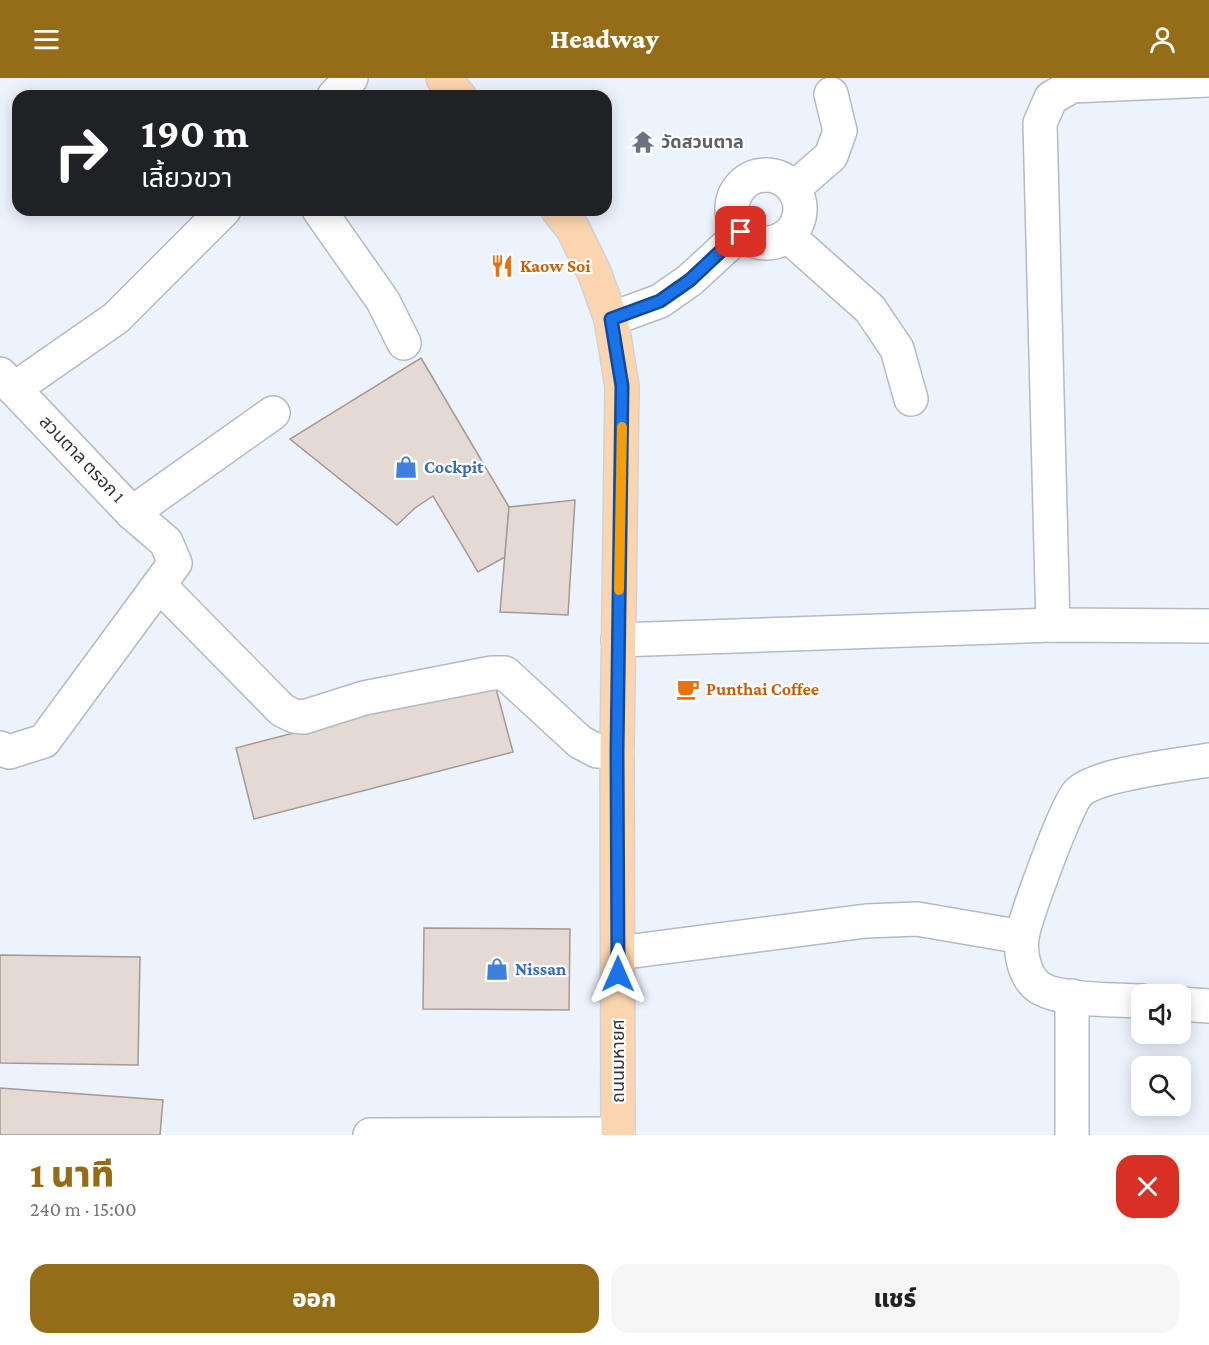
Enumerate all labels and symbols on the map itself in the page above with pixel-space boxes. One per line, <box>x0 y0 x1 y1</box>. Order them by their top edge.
temple icon: วัดสวนตาล <box>630 129 656 155</box>
place label: วัดสวนตาล <box>661 132 744 152</box>
pin <box>715 206 766 257</box>
restaurant icon: Kaow Soi <box>489 253 515 279</box>
place label: Kaow Soi <box>520 256 591 276</box>
street label: สวนตาล ตรอก 1 <box>35 411 129 507</box>
shop icon: Cockpit <box>393 454 419 480</box>
place label: Cockpit <box>424 457 484 477</box>
cafe icon: Punthai Coffee <box>675 676 701 702</box>
place label: Punthai Coffee <box>706 679 819 699</box>
position arrow <box>586 942 650 1006</box>
shop icon: Nissan <box>484 956 510 982</box>
place label: Nissan <box>515 959 567 979</box>
street label: ถนนมหายศ <box>608 1019 628 1103</box>

